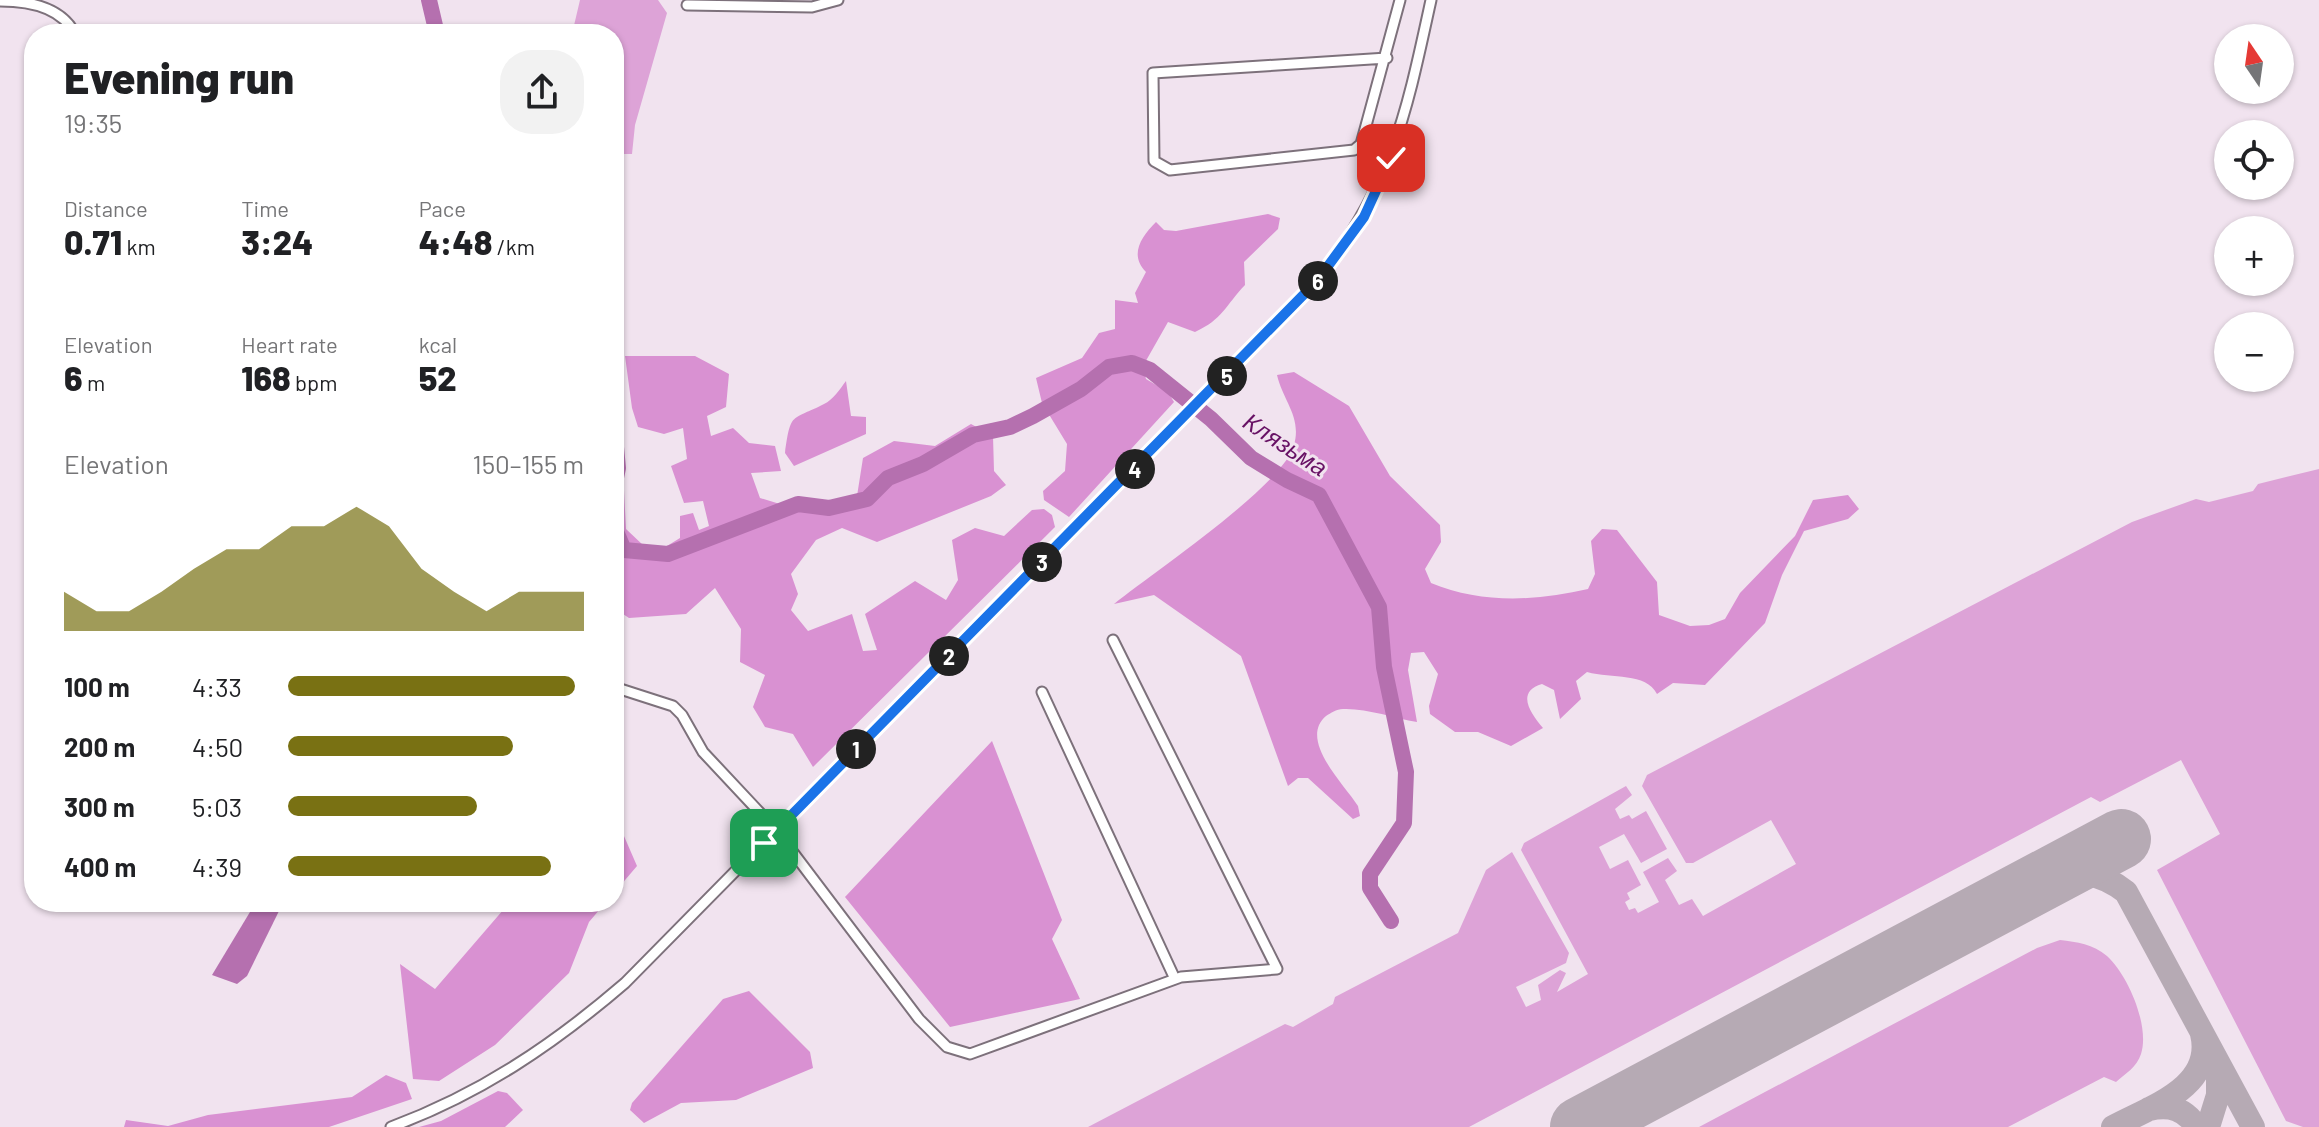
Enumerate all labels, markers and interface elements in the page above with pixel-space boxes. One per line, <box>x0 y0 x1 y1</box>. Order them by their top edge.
north arrow <box>2214 24 2294 104</box>
map controls <box>2214 24 2294 392</box>
text: Evening run <box>64 50 294 103</box>
button: share <box>500 50 584 134</box>
text: 19:35 <box>64 107 122 138</box>
button: locate <box>2214 120 2294 200</box>
pin <box>1357 124 1425 192</box>
icon: check <box>1369 136 1413 180</box>
text: Distance <box>64 195 148 221</box>
text: Time <box>241 195 289 221</box>
text: Pace <box>419 195 466 221</box>
button: + <box>2214 216 2294 296</box>
text: 0.71 <box>64 221 122 262</box>
text: 3:24 <box>241 221 313 262</box>
text: 4:48 <box>419 221 492 262</box>
text: km <box>122 233 156 259</box>
text: /km <box>492 233 535 259</box>
pin: 6 <box>1298 261 1338 301</box>
text: 6 <box>1312 268 1324 294</box>
button: − <box>2214 312 2294 392</box>
text: Elevation <box>64 331 153 357</box>
text: Heart rate <box>241 331 338 357</box>
text: kcal <box>419 331 457 357</box>
pin: 5 <box>1207 356 1247 396</box>
text: 6 <box>64 357 83 398</box>
text: 168 <box>241 357 291 398</box>
text: 52 <box>419 357 457 398</box>
text: 5 <box>1221 363 1233 389</box>
text: m <box>83 369 105 395</box>
text: bpm <box>291 369 337 395</box>
water label: Клязьма <box>1238 406 1333 482</box>
text: Elevation <box>64 448 169 479</box>
text: 150–155 m <box>473 448 584 479</box>
pin: 4 <box>1115 449 1155 489</box>
text: 4 <box>1128 456 1142 482</box>
pin: 3 <box>1022 542 1062 582</box>
text: 3 <box>1036 549 1048 575</box>
pin: 2 <box>929 636 969 676</box>
text: 2 <box>943 643 955 669</box>
text: 100 m <box>64 671 130 702</box>
text: 4:33 <box>192 671 242 702</box>
pin: 1 <box>836 729 876 769</box>
text: 200 m <box>64 731 135 762</box>
text: 4:50 <box>192 731 243 762</box>
text: 1 <box>852 736 860 762</box>
text: 300 m <box>64 791 135 822</box>
text: 5:03 <box>192 791 242 822</box>
pin <box>730 809 798 877</box>
icon: arrive <box>742 821 786 865</box>
text: 400 m <box>64 851 136 882</box>
text: 4:39 <box>192 851 242 882</box>

